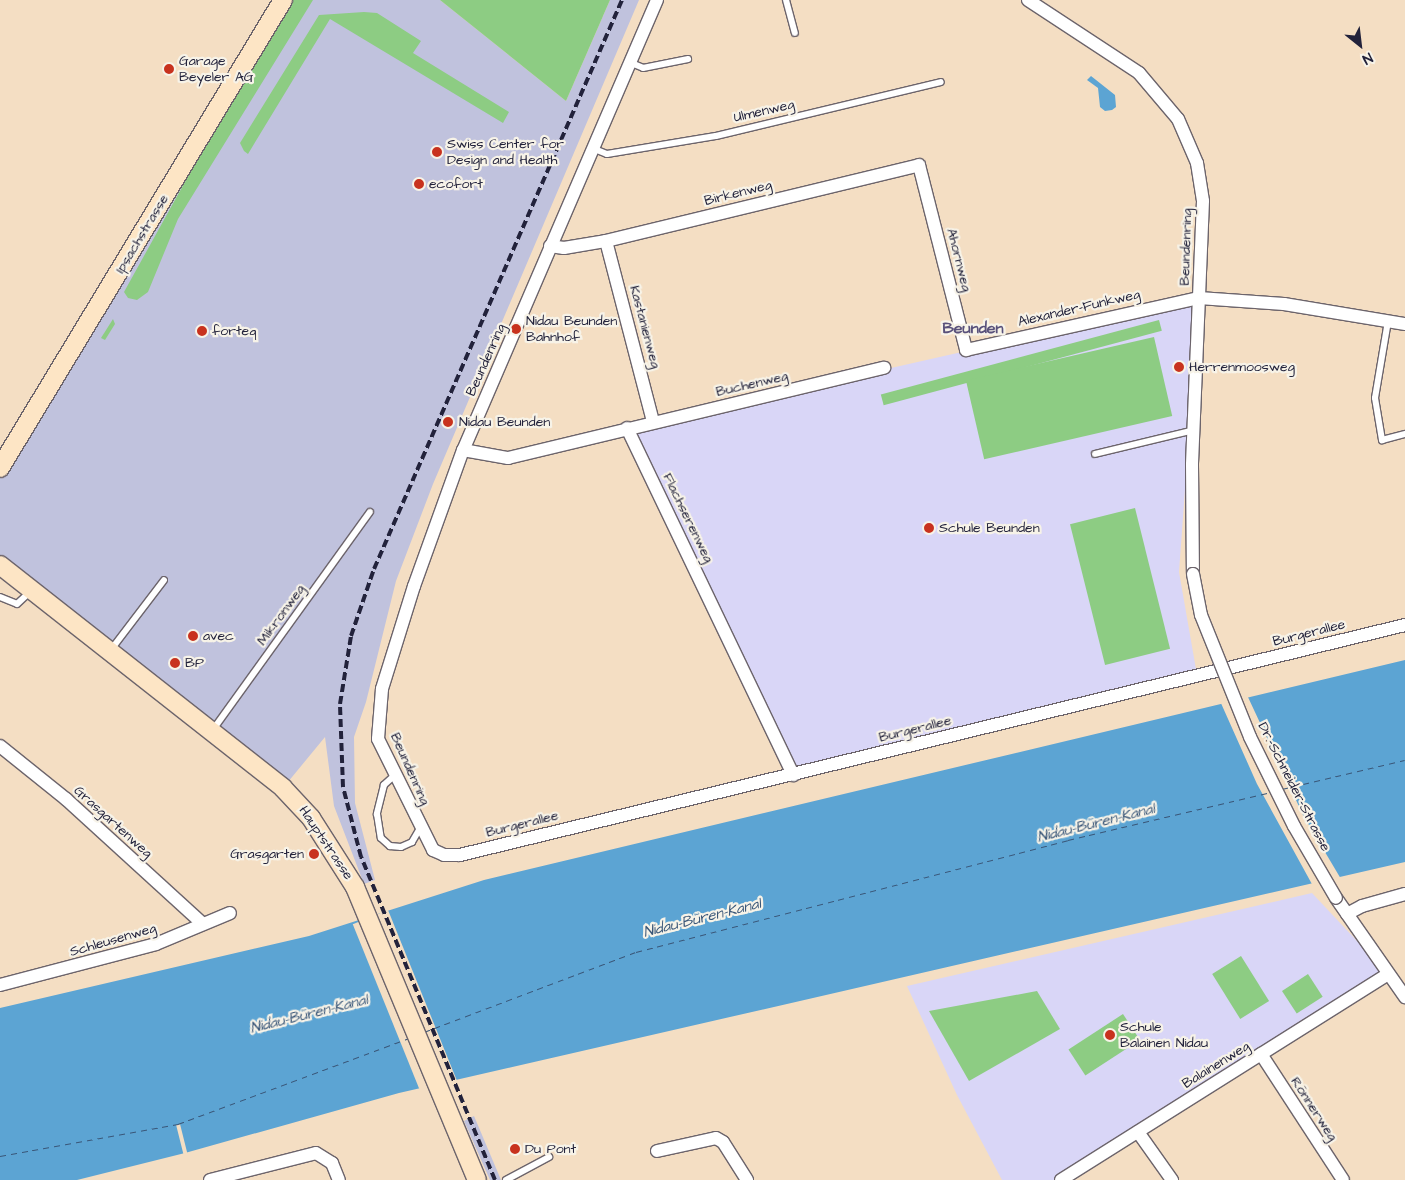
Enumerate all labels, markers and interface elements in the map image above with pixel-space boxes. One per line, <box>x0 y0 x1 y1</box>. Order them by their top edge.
north arrow <box>1335 20 1385 70</box>
text: N <box>1359 47 1376 69</box>
place label: Garage Beyeler AG <box>179 53 254 85</box>
marker: Garage Beyeler AG <box>163 63 175 75</box>
street label: Ulmenweg <box>732 96 796 126</box>
place label: Swiss Center for Design and Health <box>447 136 564 168</box>
marker: Swiss Center for Design and Health <box>431 146 443 158</box>
place label: ecofort <box>429 176 483 192</box>
street label: Birkenweg <box>702 176 774 210</box>
marker: ecofort <box>413 178 425 190</box>
street label: Ipsachstrasse <box>112 192 172 276</box>
street label: Beundenring <box>1176 208 1196 286</box>
street label: Ahornweg <box>943 227 975 293</box>
street label: Kastanienweg <box>626 284 664 370</box>
street label: Alexander-Funkweg <box>1016 286 1142 330</box>
place label: Nidau Beunden Bahnhof <box>526 313 617 346</box>
district label: Beunden <box>942 318 1004 338</box>
street label: Beundenring <box>463 321 509 399</box>
place label: forteq <box>212 323 256 339</box>
marker: Nidau Beunden Bahnhof <box>510 323 522 335</box>
marker: forteq <box>196 325 208 337</box>
place label: Herrenmoosweg <box>1189 359 1295 375</box>
marker: Herrenmoosweg <box>1173 361 1185 373</box>
street label: Buchenweg <box>714 368 790 400</box>
place label: Nidau Beunden <box>459 414 550 430</box>
marker: Nidau Beunden <box>441 415 455 429</box>
street label: Flachserenweg <box>659 470 717 566</box>
place label: Schule Beunden <box>939 520 1040 536</box>
marker: Schule Beunden <box>923 522 935 534</box>
street label: Mikronweg <box>253 581 309 649</box>
street label: Burgerallee <box>1271 616 1347 650</box>
place label: avec <box>203 628 234 644</box>
marker: avec <box>187 630 199 642</box>
place label: BP <box>185 655 204 671</box>
marker: BP <box>169 657 181 669</box>
street label: Burgerallee <box>877 712 953 746</box>
street label: Dr.-Schneider-Strasse <box>1254 720 1334 854</box>
street label: Beundenring <box>387 730 433 808</box>
street label: Grasgartenweg <box>70 782 156 862</box>
water label: Nidau-Büren-Kanal <box>1035 800 1157 846</box>
street label: Hauptstrasse <box>295 803 357 883</box>
street label: Burgerallee <box>484 807 560 841</box>
place label: Grasgarten <box>230 846 304 862</box>
marker: Grasgarten <box>308 848 320 860</box>
water label: Nidau-Büren-Kanal <box>641 895 763 941</box>
street label: Schleusenweg <box>68 920 158 960</box>
water label: Nidau-Büren-Kanal <box>248 991 370 1037</box>
place label: Schule Balainen Nidau <box>1120 1019 1208 1052</box>
marker: Schule Balainen Nidau <box>1104 1029 1116 1041</box>
street label: Balainenweg <box>1179 1038 1253 1092</box>
street label: Rönnerweg <box>1287 1074 1341 1144</box>
place label: Du Pont <box>525 1141 576 1157</box>
marker: Du Pont <box>509 1143 521 1155</box>

